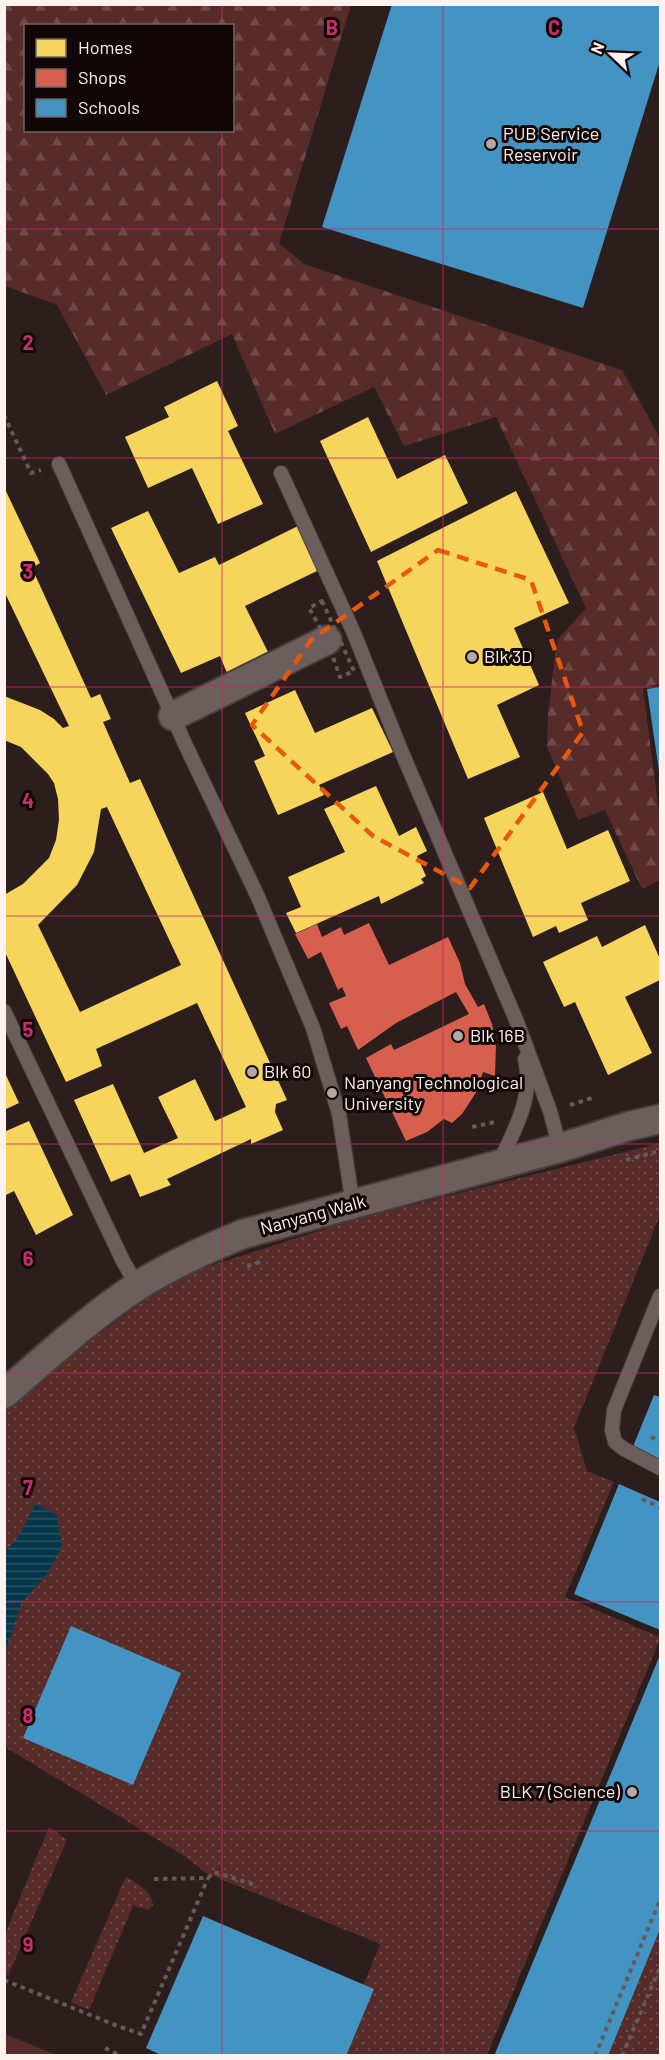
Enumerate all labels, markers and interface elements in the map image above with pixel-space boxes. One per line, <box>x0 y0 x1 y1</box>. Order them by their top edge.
text: B <box>326 15 338 39</box>
text: C <box>548 15 560 39</box>
legend <box>24 24 234 132</box>
north arrow <box>581 24 641 84</box>
text: Homes <box>78 36 132 58</box>
text: N <box>586 39 608 57</box>
text: Shops <box>78 66 127 88</box>
text: Schools <box>78 96 140 118</box>
place label: PUB Service Reservoir <box>503 122 599 165</box>
marker: PUB Service Reservoir <box>484 137 498 151</box>
text: 2 <box>22 330 34 354</box>
text: 3 <box>23 559 33 583</box>
place label: Blk 3D <box>484 645 532 667</box>
marker: Blk 3D <box>465 650 479 664</box>
text: 4 <box>22 788 34 812</box>
text: 5 <box>23 1017 34 1041</box>
place label: Blk 16B <box>470 1024 525 1046</box>
marker: Blk 16B <box>451 1029 465 1043</box>
place label: Blk 60 <box>264 1060 312 1082</box>
marker: Blk 60 <box>245 1065 259 1079</box>
place label: Nanyang Technological University <box>344 1071 523 1114</box>
marker: Nanyang Technological University <box>325 1086 339 1100</box>
street label: Nanyang Walk <box>258 1189 368 1239</box>
text: 6 <box>23 1246 34 1270</box>
text: 7 <box>23 1475 33 1499</box>
text: 8 <box>23 1703 34 1727</box>
place label: BLK 7 (Science) <box>500 1780 620 1802</box>
marker: BLK 7 (Science) <box>625 1785 639 1799</box>
text: 9 <box>23 1932 33 1956</box>

